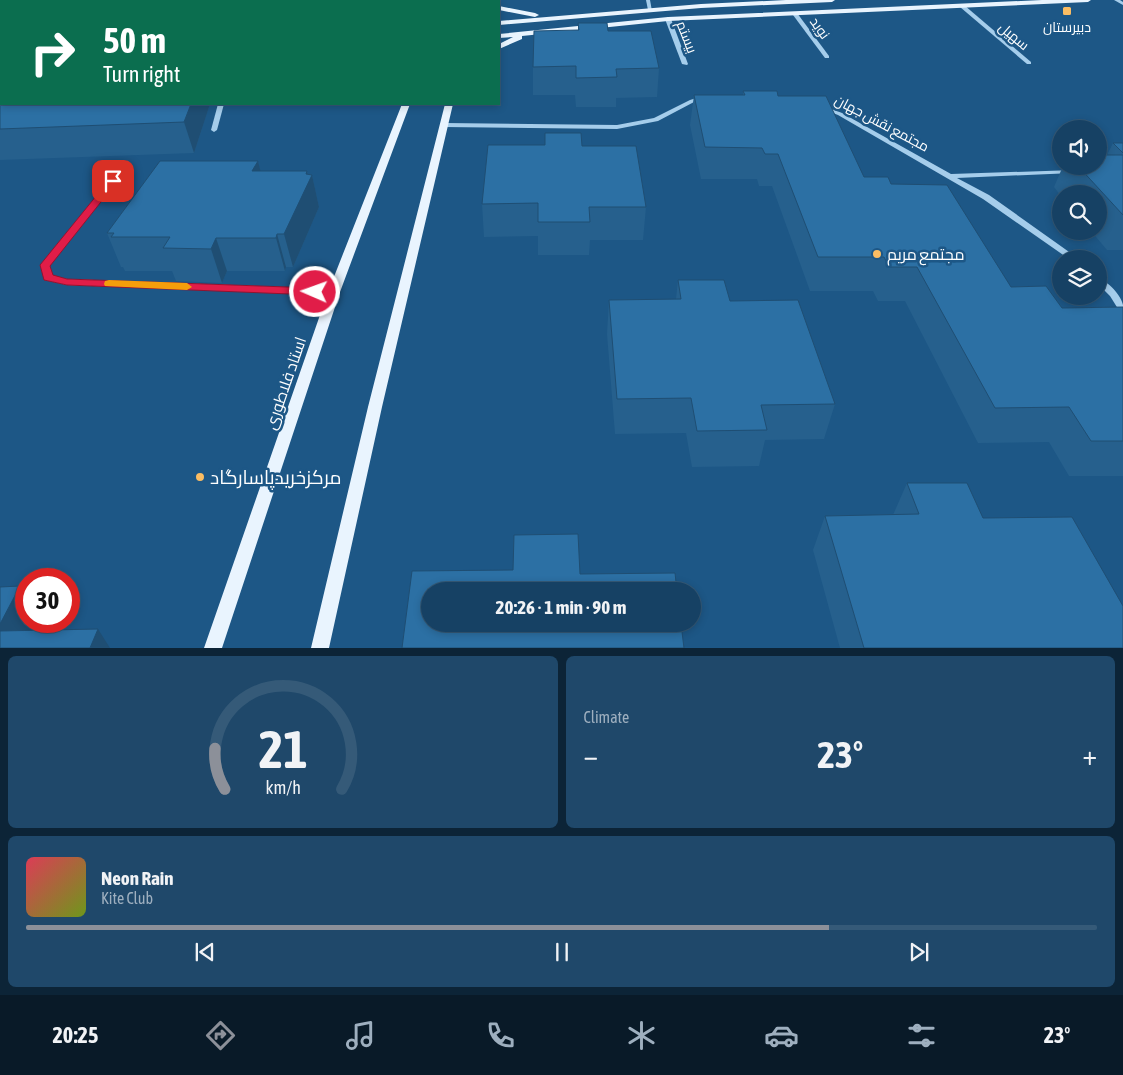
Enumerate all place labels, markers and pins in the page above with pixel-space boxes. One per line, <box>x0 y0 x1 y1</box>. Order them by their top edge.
marker: دبیرستان <box>1061 5 1073 17</box>
place label: دبیرستان <box>1043 19 1091 35</box>
pin <box>92 160 134 202</box>
place label: مجتمع مریم <box>887 245 965 266</box>
marker: مجتمع مریم <box>871 248 883 260</box>
place label: مرکزخریدپاسارگاد <box>210 466 342 490</box>
marker: مرکزخریدپاسارگاد <box>194 471 206 483</box>

